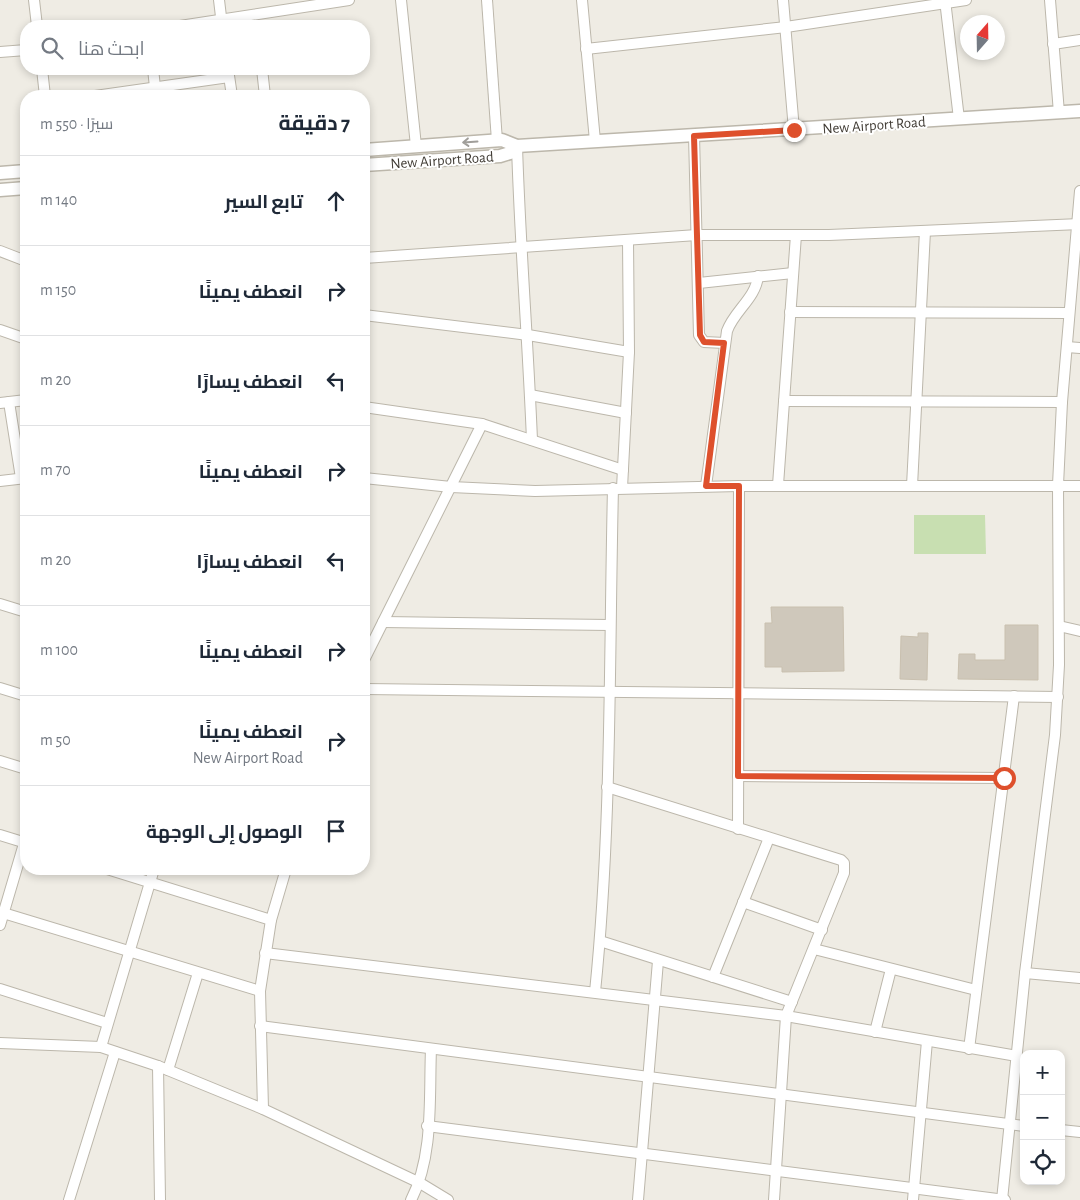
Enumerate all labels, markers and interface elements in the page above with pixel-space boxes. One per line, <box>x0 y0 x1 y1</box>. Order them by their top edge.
north arrow <box>960 15 1005 60</box>
search box <box>20 20 370 75</box>
icon: search <box>38 34 66 62</box>
text: ابحث هنا <box>78 40 145 59</box>
text: 7 دقيقة <box>278 113 350 134</box>
street label: New Airport Road <box>822 114 926 137</box>
text: سيرًا · 550 m <box>40 116 113 132</box>
route end <box>783 119 806 142</box>
one-way arrow <box>462 138 478 147</box>
street label: New Airport Road <box>390 149 494 172</box>
icon: ahead <box>322 187 350 215</box>
text: 140 m <box>40 192 77 208</box>
text: تابع السير <box>225 193 303 212</box>
icon: right <box>322 277 350 305</box>
text: 150 m <box>40 282 76 298</box>
text: انعطف يمينًا <box>199 283 303 302</box>
icon: left <box>322 367 350 395</box>
text: 20 m <box>40 372 71 388</box>
text: انعطف يسارًا <box>197 373 303 392</box>
icon: right <box>322 457 350 485</box>
text: 70 m <box>40 462 71 478</box>
text: انعطف يمينًا <box>199 463 303 482</box>
icon: left <box>322 547 350 575</box>
text: 20 m <box>40 552 71 568</box>
text: انعطف يسارًا <box>197 553 303 572</box>
icon: right <box>322 637 350 665</box>
text: 100 m <box>40 642 78 658</box>
text: انعطف يمينًا <box>199 643 303 662</box>
text: انعطف يمينًا <box>199 723 303 742</box>
icon: right <box>322 727 350 755</box>
text: 50 m <box>40 732 71 748</box>
text: New Airport Road <box>193 750 303 766</box>
route start <box>993 767 1016 790</box>
icon: arrive <box>322 817 350 845</box>
text: الوصول إلى الوجهة <box>146 823 303 842</box>
map controls <box>1020 1050 1065 1185</box>
button: + <box>1020 1050 1065 1095</box>
button: − <box>1020 1095 1065 1140</box>
button: locate <box>1020 1140 1065 1185</box>

